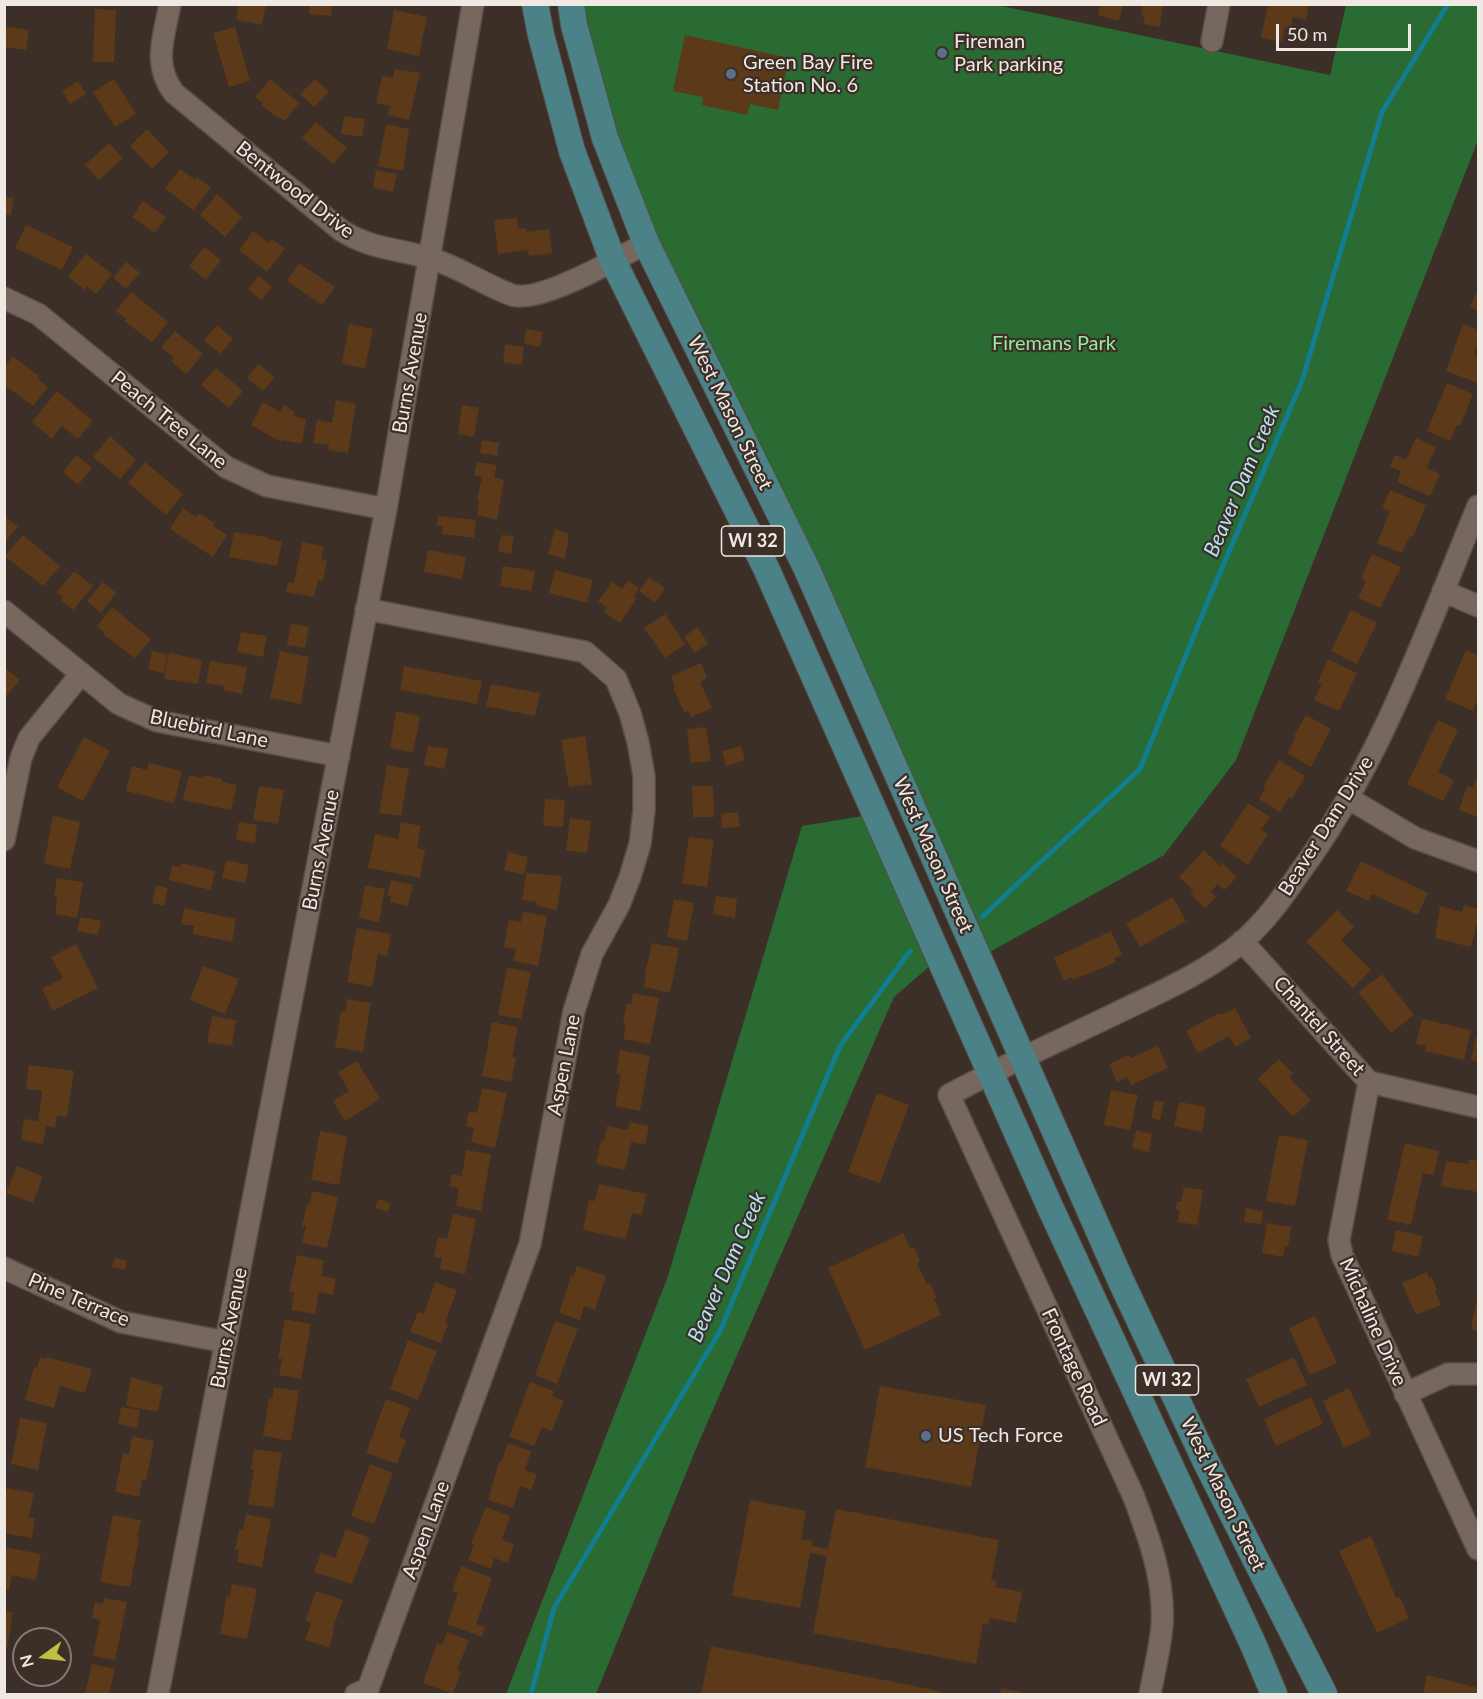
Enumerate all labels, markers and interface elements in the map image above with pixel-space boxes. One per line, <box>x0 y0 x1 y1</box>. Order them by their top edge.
scale bar <box>1279 12 1414 50</box>
text: 50 m <box>1287 23 1327 45</box>
place label: Fireman Park parking <box>954 30 1063 77</box>
marker: Fireman Park parking <box>935 46 949 60</box>
place label: Green Bay Fire Station No. 6 <box>743 51 873 98</box>
marker: Green Bay Fire Station No. 6 <box>724 67 738 81</box>
street label: Bentwood Drive <box>231 136 359 244</box>
street label: Burns Avenue <box>388 311 432 435</box>
street label: West Mason Street <box>682 332 778 494</box>
park label: Firemans Park <box>992 332 1116 356</box>
street label: Peach Tree Lane <box>106 366 232 474</box>
water label: Beaver Dam Creek <box>1199 402 1285 560</box>
road number: WI 32 <box>722 526 784 556</box>
street label: Bluebird Lane <box>148 705 270 753</box>
street label: Beaver Dam Drive <box>1273 752 1379 900</box>
street label: West Mason Street <box>888 773 978 937</box>
street label: Burns Avenue <box>298 788 344 912</box>
street label: Chantel Street <box>1268 971 1370 1081</box>
street label: Aspen Lane <box>542 1013 586 1117</box>
water label: Beaver Dam Creek <box>683 1188 771 1346</box>
street label: Michaline Drive <box>1334 1254 1412 1390</box>
street label: Burns Avenue <box>206 1266 252 1390</box>
street label: Pine Terrace <box>25 1268 133 1332</box>
street label: Frontage Road <box>1036 1304 1112 1430</box>
road number: WI 32 <box>1136 1365 1198 1395</box>
street label: West Mason Street <box>1175 1413 1271 1575</box>
place label: US Tech Force <box>938 1424 1063 1448</box>
marker: US Tech Force <box>919 1429 933 1443</box>
street label: Aspen Lane <box>397 1478 455 1582</box>
north arrow <box>12 1627 72 1687</box>
text: N <box>15 1653 37 1670</box>

